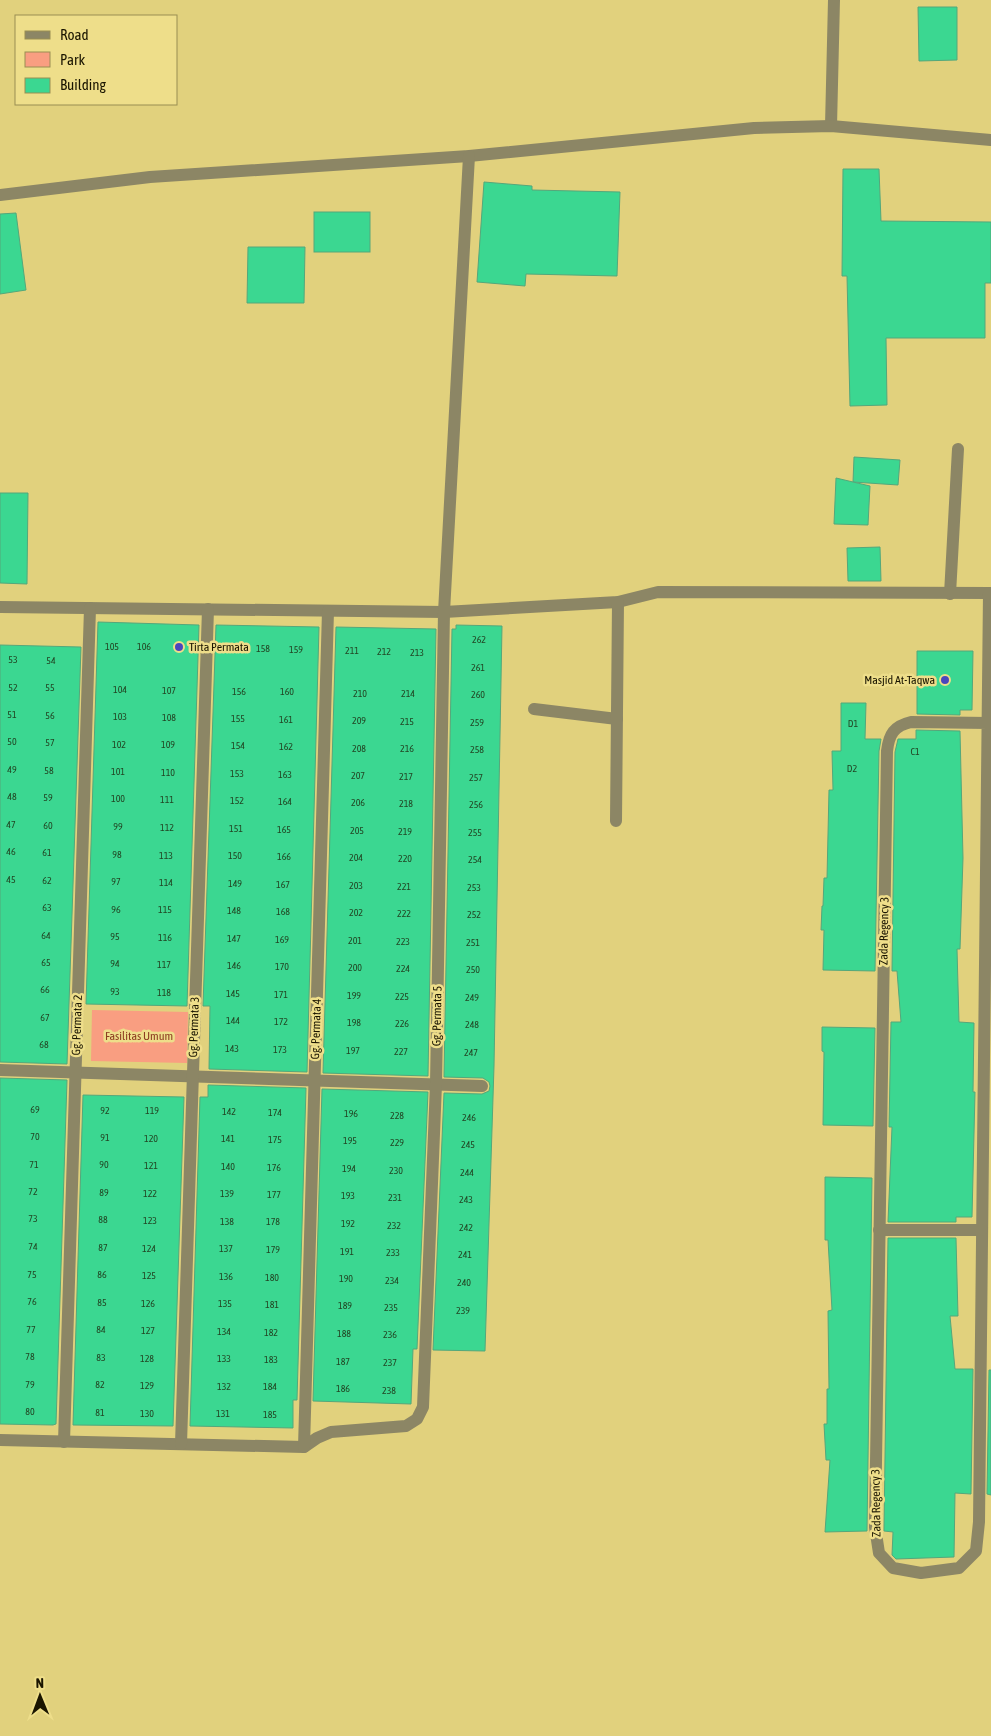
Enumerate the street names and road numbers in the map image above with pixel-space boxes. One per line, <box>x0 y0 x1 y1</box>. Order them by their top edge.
street label: Zada Regency 3 <box>876 897 892 965</box>
street label: Gg. Permata 5 <box>429 986 445 1046</box>
street label: Gg. Permata 2 <box>69 994 85 1056</box>
street label: Gg. Permata 3 <box>186 996 202 1058</box>
street label: Gg. Permata 4 <box>308 998 324 1060</box>
street label: Zada Regency 3 <box>868 1469 884 1537</box>

